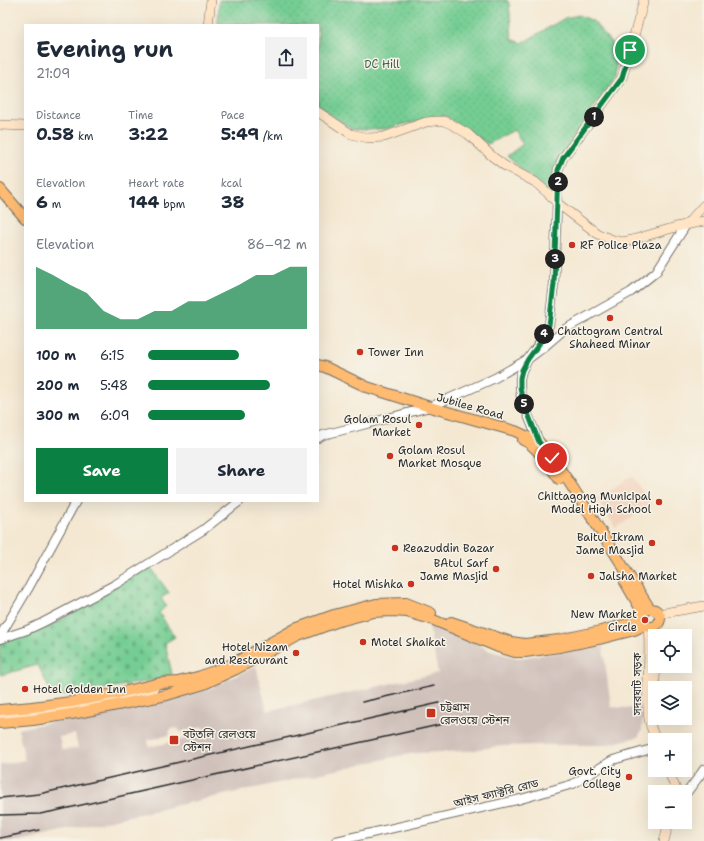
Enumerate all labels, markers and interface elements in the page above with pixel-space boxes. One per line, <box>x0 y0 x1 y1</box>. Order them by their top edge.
pin <box>613 33 647 67</box>
text: Evening run <box>36 35 173 64</box>
button: share <box>265 37 307 79</box>
icon: arrive <box>619 39 641 61</box>
park label: DC Hill <box>364 57 400 72</box>
text: 21:09 <box>36 65 70 82</box>
pin: 1 <box>584 107 604 127</box>
text: Distance <box>36 108 81 123</box>
text: Time <box>128 108 154 123</box>
text: Pace <box>221 108 245 123</box>
text: 1 <box>591 109 597 124</box>
text: 0.58 <box>36 123 74 145</box>
text: 3:22 <box>128 123 168 145</box>
text: 5:49 <box>221 123 259 145</box>
text: km <box>74 129 94 144</box>
text: /km <box>259 129 283 144</box>
pin: 2 <box>548 172 568 192</box>
text: 2 <box>554 174 562 189</box>
text: Elevation <box>36 176 85 191</box>
text: Heart rate <box>128 176 184 191</box>
text: kcal <box>221 176 242 191</box>
text: 6 <box>36 191 48 213</box>
text: 144 <box>128 191 159 213</box>
text: 38 <box>221 191 244 213</box>
text: m <box>48 197 61 212</box>
text: bpm <box>159 197 185 212</box>
text: Elevation <box>36 236 94 253</box>
text: 86–92 m <box>247 236 307 253</box>
place label: RF Police Plaza <box>580 238 662 253</box>
marker: RF Police Plaza <box>567 240 577 250</box>
pin: 3 <box>545 249 565 269</box>
text: 3 <box>551 251 559 266</box>
marker: Chattogram Central Shaheed Minar <box>605 313 615 323</box>
pin: 4 <box>534 324 554 344</box>
place label: Chattogram Central Shaheed Minar <box>557 324 663 352</box>
text: 4 <box>540 326 548 341</box>
place label: Tower Inn <box>368 345 424 360</box>
text: 100 m <box>36 347 76 364</box>
text: 6:15 <box>100 347 124 364</box>
marker: Tower Inn <box>355 347 365 357</box>
text: 200 m <box>36 377 79 394</box>
text: 5:48 <box>100 377 128 394</box>
street label: Jubilee Road <box>435 390 505 423</box>
pin: 5 <box>514 394 534 414</box>
text: 5 <box>521 396 527 411</box>
text: 300 m <box>36 407 80 424</box>
text: 6:09 <box>100 407 130 424</box>
place label: Golam Rosul Market <box>344 412 412 440</box>
marker: Golam Rosul Market <box>414 420 424 430</box>
pin <box>535 441 569 475</box>
place label: Golam Rosul Market Mosque <box>398 443 482 471</box>
icon: check <box>541 447 563 469</box>
button: Save <box>36 448 168 494</box>
button: Share <box>176 448 307 494</box>
marker: Golam Rosul Market Mosque <box>385 451 395 461</box>
place label: Chittagong Municipal Model High School <box>537 489 652 517</box>
marker: Chittagong Municipal Model High School <box>654 497 664 507</box>
place label: Baitul Ikram Jame Masjid <box>576 530 645 558</box>
marker: Baitul Ikram Jame Masjid <box>647 538 657 548</box>
place label: Reazuddin Bazar <box>403 541 494 556</box>
marker: Reazuddin Bazar <box>390 543 400 553</box>
place label: BAtul Sarf Jame Masjid <box>420 556 489 584</box>
marker: BAtul Sarf Jame Masjid <box>491 564 501 574</box>
place label: Jalsha Market <box>599 569 677 584</box>
marker: Jalsha Market <box>586 571 596 581</box>
place label: Hotel Mishka <box>332 577 403 592</box>
marker: Hotel Mishka <box>406 579 416 589</box>
place label: New Market Circle <box>571 607 637 635</box>
marker: New Market Circle <box>640 615 650 625</box>
map controls <box>648 629 692 829</box>
button: locate <box>648 629 692 673</box>
place label: Motel Shaikat <box>371 635 446 650</box>
marker: Motel Shaikat <box>358 637 368 647</box>
place label: Hotel Nizam and Restaurant <box>205 640 289 668</box>
marker: Hotel Nizam and Restaurant <box>291 648 301 658</box>
street label: সদরঘাট সড়ক <box>630 653 645 716</box>
button: layers <box>648 681 692 725</box>
place label: Hotel Golden Inn <box>33 682 126 697</box>
marker: Hotel Golden Inn <box>20 684 30 694</box>
place label: চট্টগ্রাম রেলওয়ে স্টেশন <box>439 700 510 728</box>
marker: চট্টগ্রাম রেলওয়ে স্টেশন <box>425 707 437 719</box>
place label: বটতলি রেলওয়ে স্টেশন <box>182 727 256 755</box>
button: + <box>648 733 692 777</box>
marker: বটতলি রেলওয়ে স্টেশন <box>168 734 180 746</box>
place label: Govt. City College <box>568 764 621 792</box>
marker: Govt. City College <box>624 772 634 782</box>
street label: আইস ফ্যাক্টরি রোড <box>451 776 540 812</box>
button: − <box>648 785 692 829</box>

